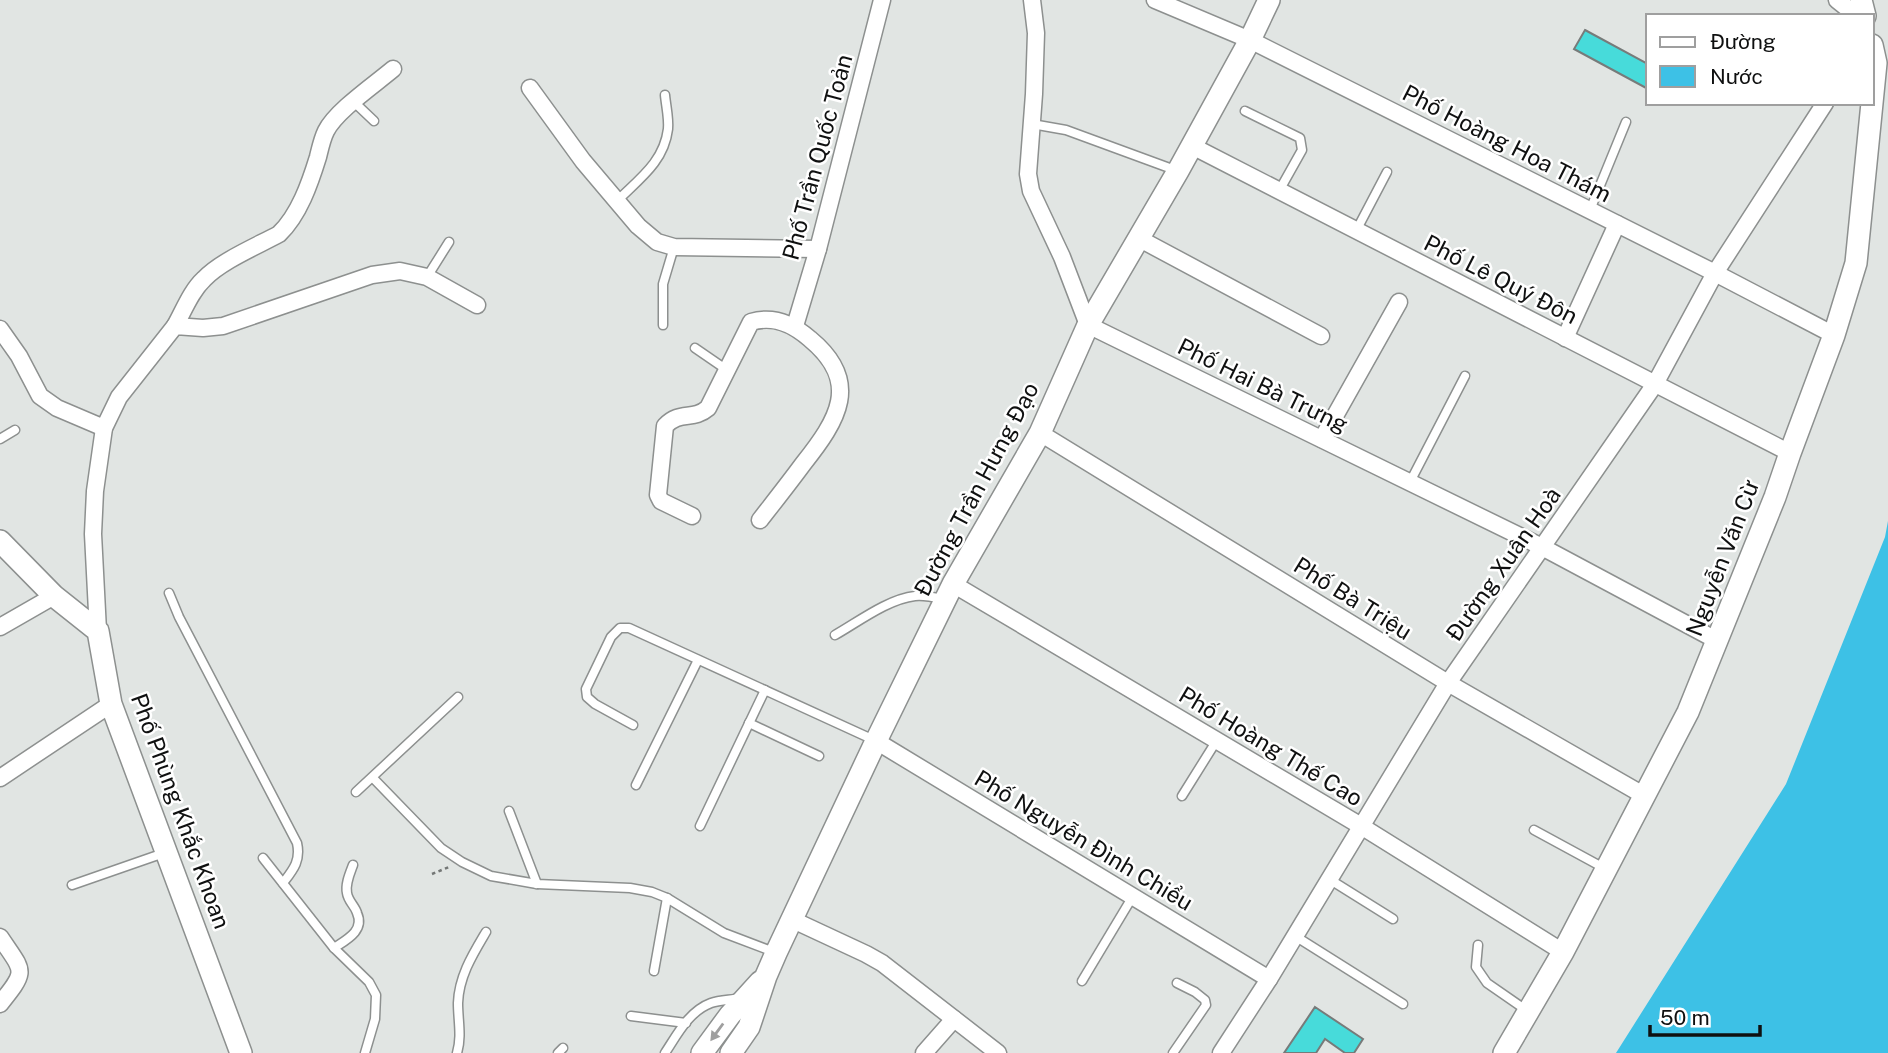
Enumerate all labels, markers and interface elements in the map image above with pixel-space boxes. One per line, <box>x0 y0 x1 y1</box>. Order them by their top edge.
legend <box>1646 14 1874 105</box>
text: Đường <box>1710 29 1776 54</box>
street label: Phố Trần Quốc Toản <box>777 51 857 263</box>
text: Nước <box>1710 64 1763 89</box>
street label: Phố Hoàng Hoa Thám <box>1398 79 1616 207</box>
street label: Phố Lê Quý Đôn <box>1420 229 1582 329</box>
street label: Phố Hai Bà Trưng <box>1174 332 1352 438</box>
street label: Đường Trần Hưng Đạo <box>908 377 1044 601</box>
street label: Nguyễn Văn Cừ <box>1680 476 1764 640</box>
street label: Đường Xuân Hoà <box>1440 482 1566 646</box>
street label: Phố Bà Triệu <box>1289 551 1417 645</box>
street label: Phố Hoàng Thế Cao <box>1174 681 1368 811</box>
street label: Phố Phùng Khắc Khoan <box>126 690 236 932</box>
street label: Phố Nguyễn Đình Chiểu <box>970 764 1198 916</box>
scale bar <box>1650 993 1760 1038</box>
text: 50 m <box>1660 1005 1710 1030</box>
one-way arrow <box>710 1023 724 1041</box>

